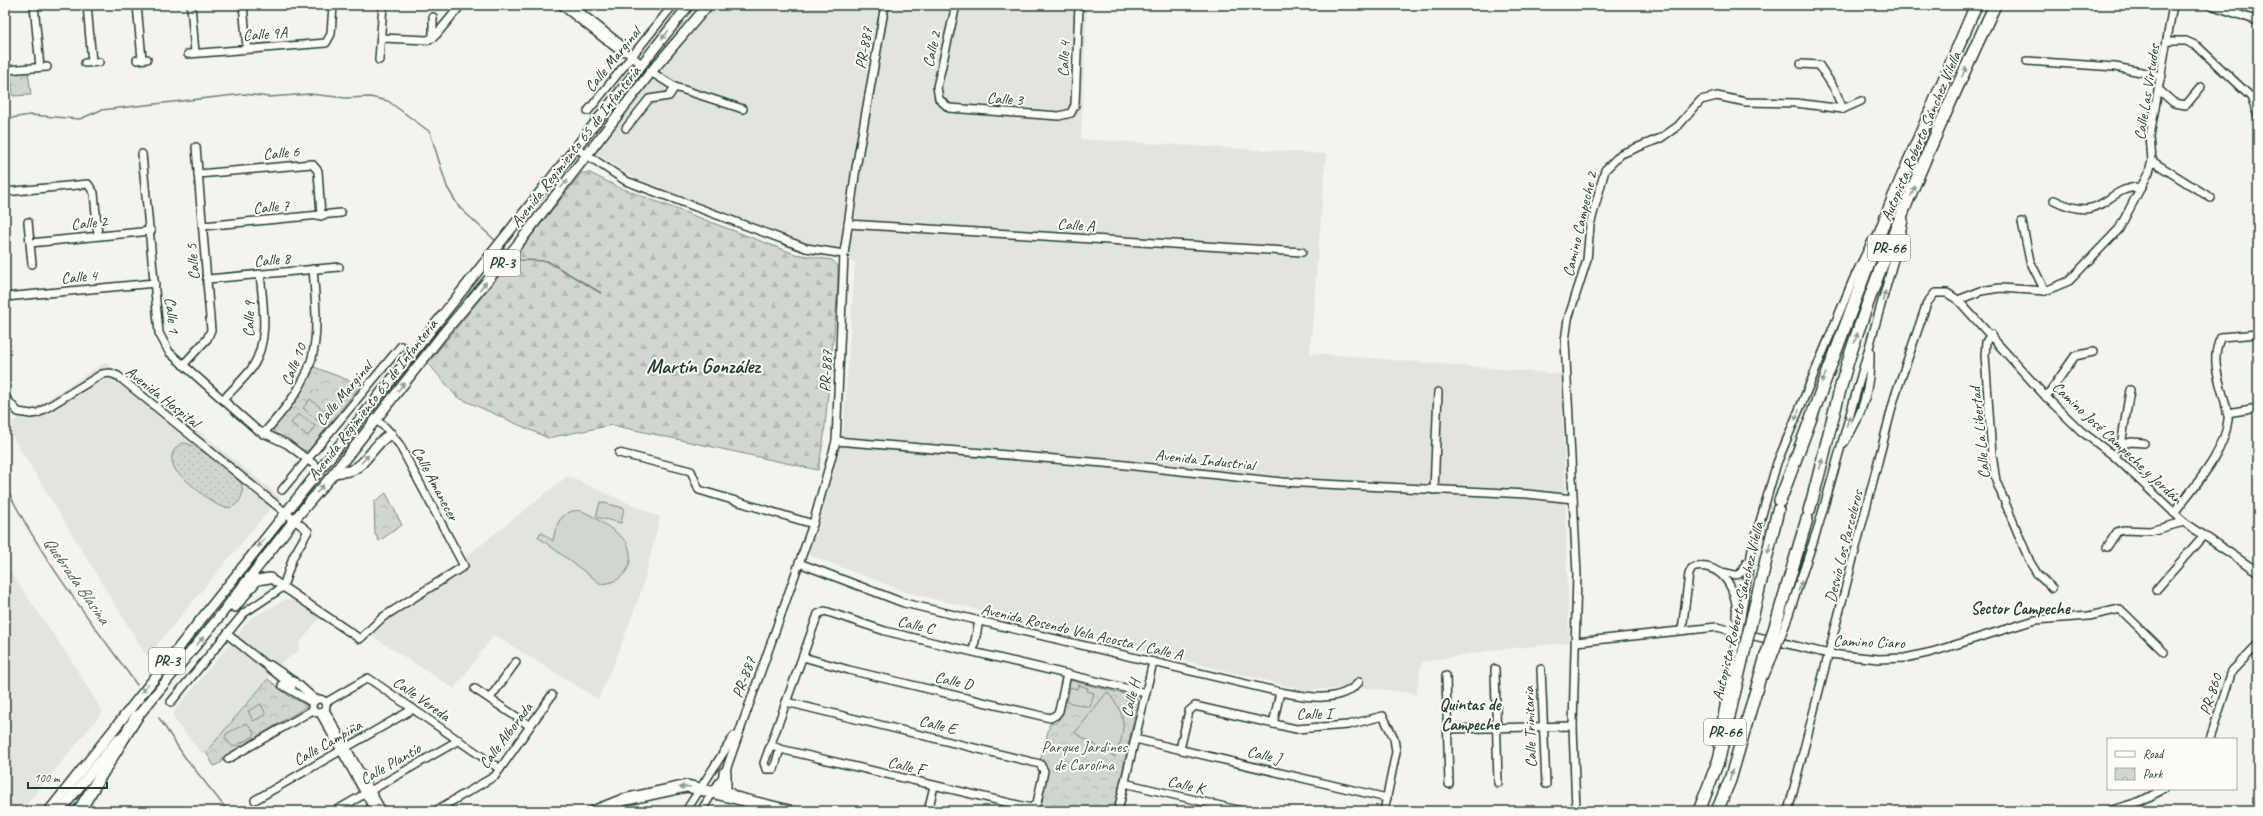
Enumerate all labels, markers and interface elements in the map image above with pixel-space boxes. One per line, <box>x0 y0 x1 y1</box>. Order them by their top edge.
street label: Calle Marginal <box>580 20 647 96</box>
street label: Calle 9A <box>242 22 289 46</box>
street label: PR-887 <box>850 25 878 71</box>
street label: Calle 2 <box>918 28 946 69</box>
one-way arrow <box>660 30 669 41</box>
street label: Calle 4 <box>1053 39 1075 77</box>
street label: Calle Las Virtudes <box>2130 41 2165 141</box>
street label: Autopista Roberto Sánchez Vilella <box>1876 48 1966 224</box>
street label: Avenida Regimiento 65 de Infantería <box>507 61 646 231</box>
one-way arrow <box>1961 66 1967 77</box>
street label: Calle 3 <box>986 88 1025 110</box>
street label: Calle 6 <box>262 141 301 165</box>
street label: Camino Campeche 2 <box>1558 168 1602 279</box>
one-way arrow <box>559 179 568 190</box>
one-way arrow <box>1910 186 1916 197</box>
street label: Calle 7 <box>252 195 291 219</box>
street label: Calle 2 <box>70 211 110 235</box>
street label: Calle A <box>1057 214 1096 236</box>
road number: PR-66 <box>1868 235 1910 261</box>
street label: Calle 5 <box>181 242 205 281</box>
street label: Calle 8 <box>253 248 293 272</box>
road number: PR-3 <box>484 250 520 276</box>
street label: Calle 4 <box>60 265 100 289</box>
one-way arrow <box>478 281 487 292</box>
one-way arrow <box>1881 290 1887 302</box>
street label: Calle 1 <box>160 296 184 335</box>
street label: Calle 9 <box>239 299 259 337</box>
street label: Avenida Regimiento 65 de Infantería <box>304 314 443 484</box>
one-way arrow <box>1853 332 1859 344</box>
street label: Calle 10 <box>277 339 312 388</box>
street label: PR-887 <box>815 349 837 393</box>
district label: Martín González <box>647 354 762 379</box>
street label: Calle Marginal <box>311 355 379 430</box>
street label: Avenida Hospital <box>121 361 206 434</box>
one-way arrow <box>1821 373 1827 385</box>
street label: Camino José Campeche y Jordán <box>2048 377 2187 509</box>
one-way arrow <box>396 381 405 392</box>
street label: Calle La Libertad <box>1965 383 1995 480</box>
one-way arrow <box>1793 410 1799 422</box>
one-way arrow <box>1845 415 1851 427</box>
street label: Calle Amanecer <box>407 443 464 525</box>
street label: Avenida Industrial <box>1154 445 1259 475</box>
one-way arrow <box>360 454 369 463</box>
one-way arrow <box>1818 457 1824 469</box>
one-way arrow <box>316 484 325 494</box>
street label: Desvío Los Parceleros <box>1820 487 1868 604</box>
street label: Autopista Roberto Sánchez Vilella <box>1708 519 1768 702</box>
water label: Quebrada Blasina <box>39 533 115 629</box>
one-way arrow <box>257 537 266 548</box>
one-way arrow <box>1765 542 1771 554</box>
one-way arrow <box>1797 579 1803 591</box>
district label: Sector Campeche <box>1970 598 2071 619</box>
street label: Avenida Rosendo Vela Acosta / Calle A <box>979 599 1185 665</box>
street label: Calle C <box>896 611 938 639</box>
street label: Camino Ciaro <box>1833 631 1906 653</box>
one-way arrow <box>196 635 205 646</box>
road number: PR-3 <box>149 648 185 674</box>
street label: PR-887 <box>727 653 761 701</box>
street label: Calle D <box>933 667 976 695</box>
street label: PR-860 <box>2195 669 2228 717</box>
street label: Calle Vereda <box>389 672 455 727</box>
street label: Calle H <box>1117 674 1146 719</box>
one-way arrow <box>141 683 150 694</box>
street label: Calle Trinitaria <box>1519 685 1541 768</box>
district label: Quintas de Campeche <box>1439 694 1503 735</box>
street label: Calle Alborada <box>474 697 538 773</box>
street label: Calle I <box>1296 704 1335 724</box>
street label: Calle E <box>917 711 961 740</box>
street label: Calle Campiña <box>290 715 366 770</box>
road number: PR-66 <box>1704 719 1746 745</box>
park label: Parque Jardines de Carolina <box>1041 737 1128 775</box>
street label: Calle Plantío <box>356 738 426 789</box>
legend <box>2107 738 2237 790</box>
street label: Calle J <box>1245 741 1285 769</box>
text: Road <box>2143 746 2165 762</box>
street label: Calle F <box>886 752 929 781</box>
scale bar <box>28 764 107 790</box>
text: Park <box>2143 766 2164 782</box>
one-way arrow <box>1728 768 1734 780</box>
text: 100 m <box>34 770 61 786</box>
street label: Calle K <box>1166 771 1209 800</box>
one-way arrow <box>679 784 691 791</box>

